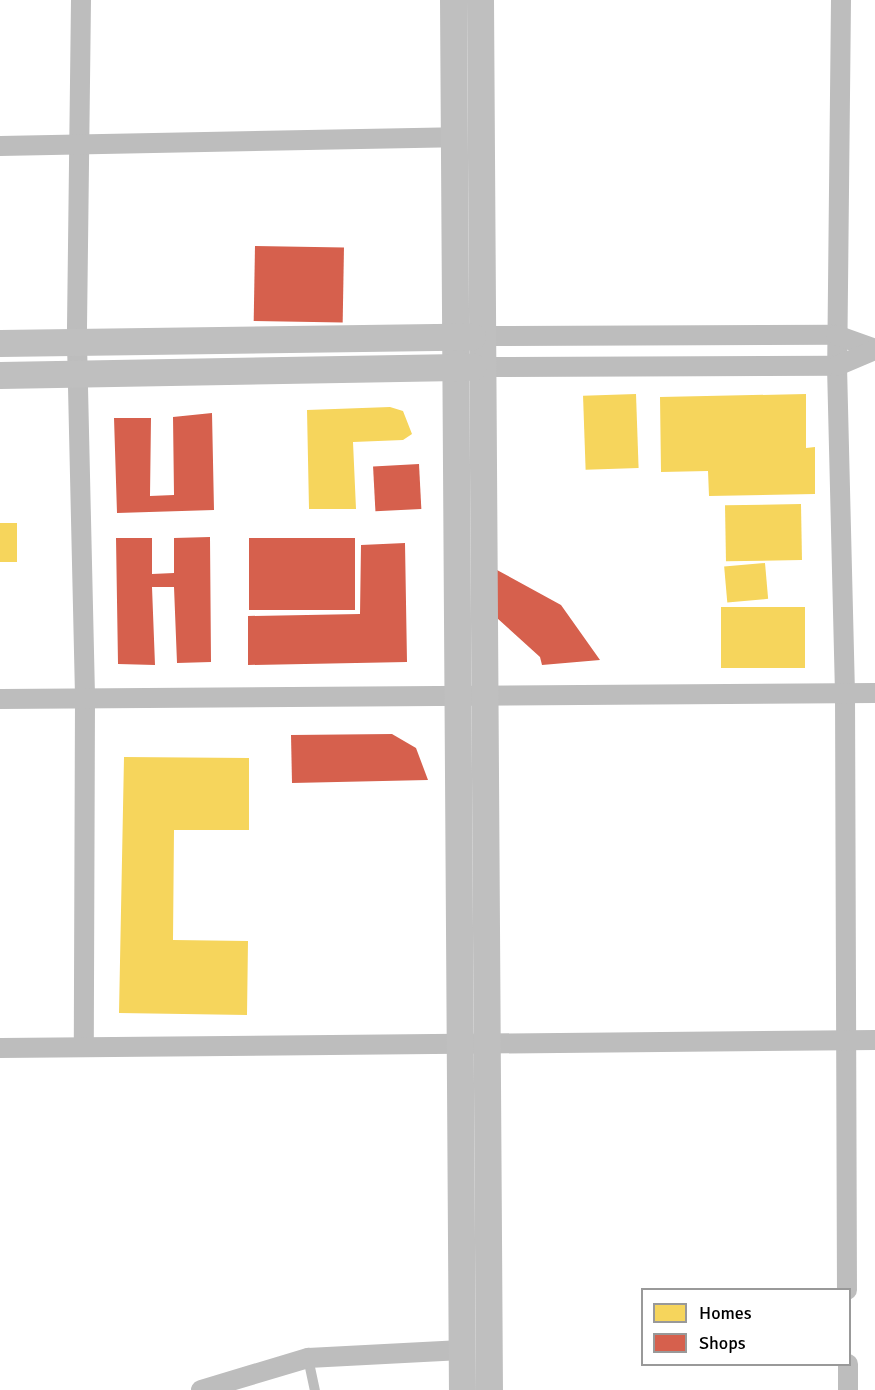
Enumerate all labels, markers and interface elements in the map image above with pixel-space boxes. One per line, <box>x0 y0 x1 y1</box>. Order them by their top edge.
legend <box>641 1288 851 1366</box>
text: Homes <box>699 1302 752 1324</box>
text: Shops <box>699 1332 746 1354</box>

